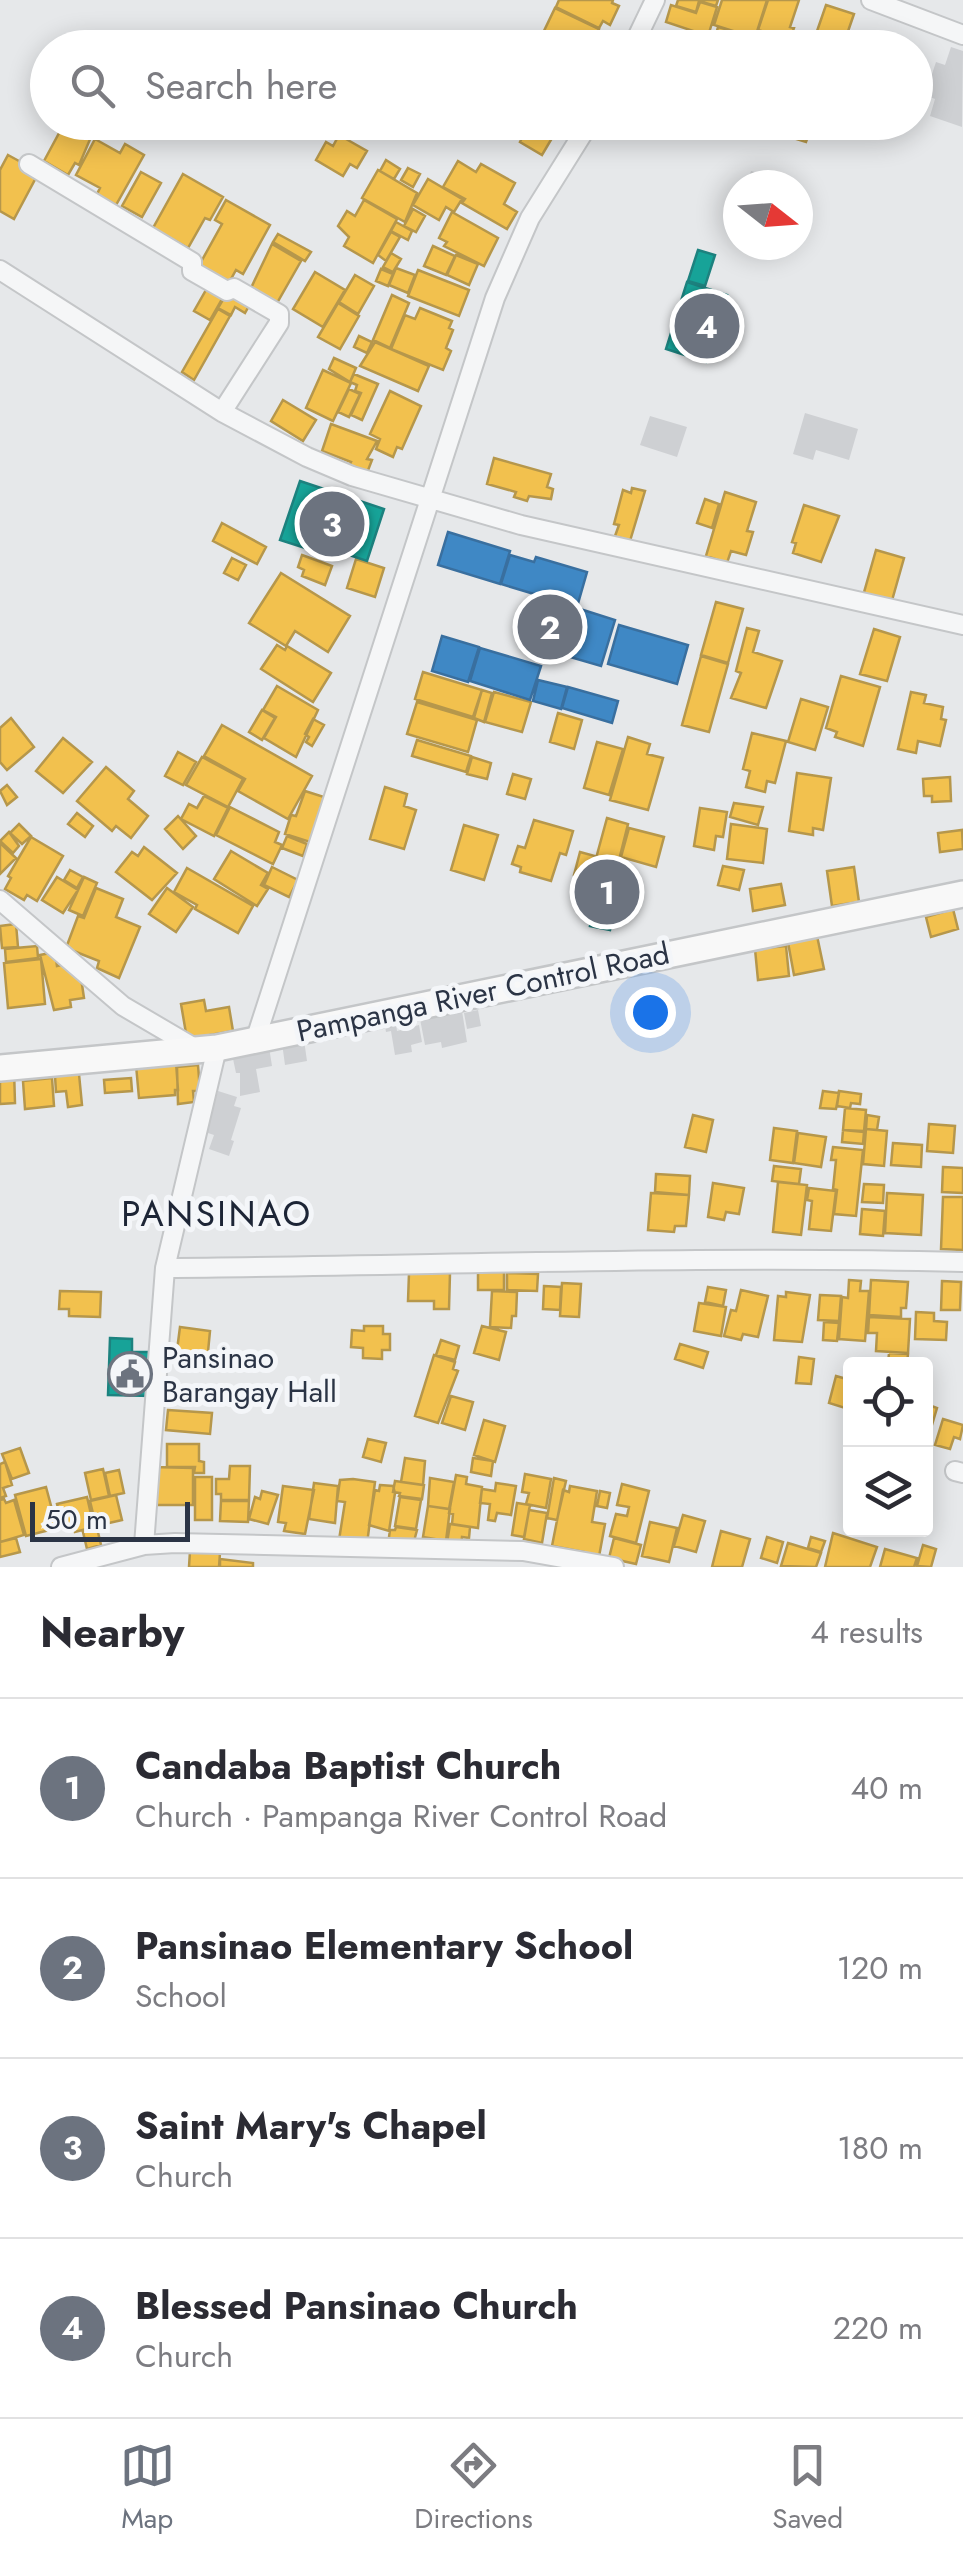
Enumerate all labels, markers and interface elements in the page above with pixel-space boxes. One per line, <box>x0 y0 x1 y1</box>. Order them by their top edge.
search box <box>30 30 933 140</box>
icon: search <box>65 58 120 113</box>
text: Search here <box>145 58 337 113</box>
north arrow <box>723 170 813 260</box>
pin: 4 <box>674 288 740 364</box>
pin: 3 <box>300 486 364 562</box>
pin: 2 <box>518 590 582 664</box>
pin: 1 <box>574 854 640 930</box>
street label: Pampanga River Control Road <box>293 931 673 1053</box>
your location <box>625 987 676 1038</box>
district label: PANSINAO <box>121 1189 313 1239</box>
place label: Pansinao Barangay Hall <box>162 1336 337 1413</box>
public building icon: Pansinao Barangay Hall <box>107 1351 153 1397</box>
map controls <box>843 1357 933 1537</box>
button: locate <box>843 1357 933 1447</box>
button: layers <box>843 1447 933 1537</box>
scale bar <box>30 1497 190 1542</box>
text: 50 m <box>45 1499 108 1540</box>
text: Nearby <box>40 1602 184 1663</box>
text: 4 results <box>810 1609 923 1655</box>
text: Candaba Baptist Church <box>135 1738 561 1793</box>
text: 1 <box>64 1765 81 1811</box>
text: 40 m <box>851 1765 923 1811</box>
text: Church · Pampanga River Control Road <box>135 1793 667 1839</box>
text: Pansinao Elementary School <box>135 1918 633 1973</box>
text: 2 <box>62 1945 83 1991</box>
text: 120 m <box>837 1945 923 1991</box>
text: School <box>135 1973 227 2019</box>
text: Saint Mary's Chapel <box>135 2098 487 2153</box>
text: 3 <box>63 2125 82 2171</box>
text: 180 m <box>837 2125 923 2171</box>
text: Church <box>135 2153 233 2199</box>
text: Blessed Pansinao Church <box>135 2278 578 2333</box>
text: 4 <box>61 2305 84 2351</box>
text: 220 m <box>833 2305 923 2351</box>
text: Church <box>135 2333 233 2379</box>
tab: Map <box>120 2438 175 2539</box>
tab: Directions <box>414 2438 533 2539</box>
tab: Saved <box>772 2438 843 2539</box>

